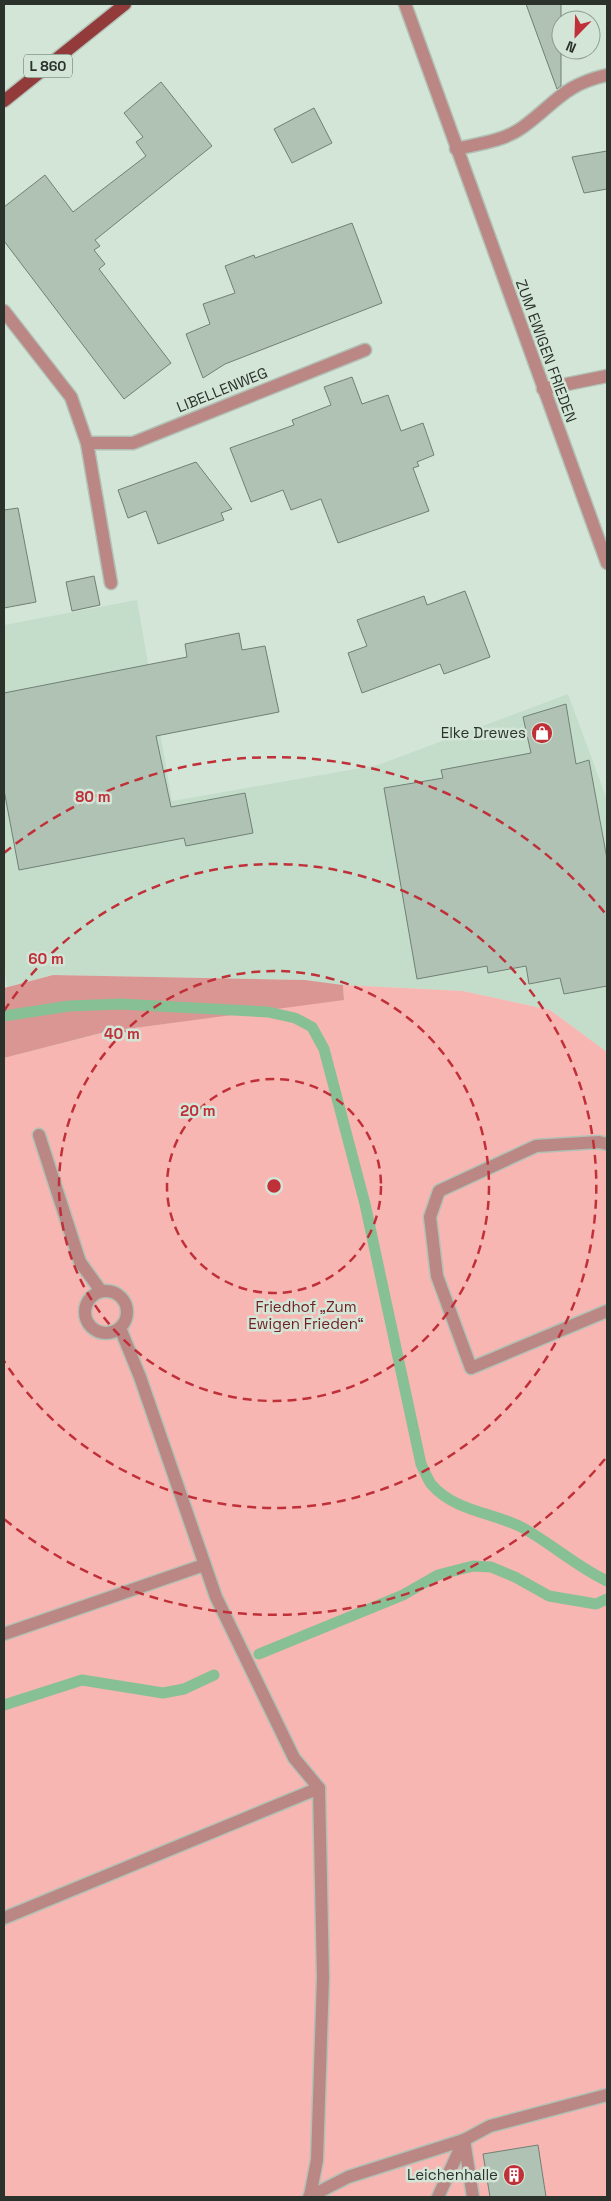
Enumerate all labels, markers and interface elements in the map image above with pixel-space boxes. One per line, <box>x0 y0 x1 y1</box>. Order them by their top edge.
north arrow <box>551 10 601 60</box>
text: N <box>563 37 579 57</box>
road number: L 860 <box>24 54 72 78</box>
street label: ZUM EWIGEN FRIEDEN <box>512 277 581 425</box>
street label: LIBELLENWEG <box>174 363 270 416</box>
shop icon: Elke Drewes <box>530 721 554 745</box>
place label: Elke Drewes <box>441 723 526 742</box>
text: 80 m <box>75 787 111 806</box>
text: 60 m <box>28 949 64 968</box>
text: 40 m <box>104 1024 140 1043</box>
text: 20 m <box>180 1101 216 1120</box>
centre of rings <box>265 1177 283 1195</box>
park label: Friedhof „Zum Ewigen Frieden“ <box>248 1297 364 1333</box>
building icon: Leichenhalle <box>502 2163 526 2187</box>
place label: Leichenhalle <box>407 2165 498 2184</box>

